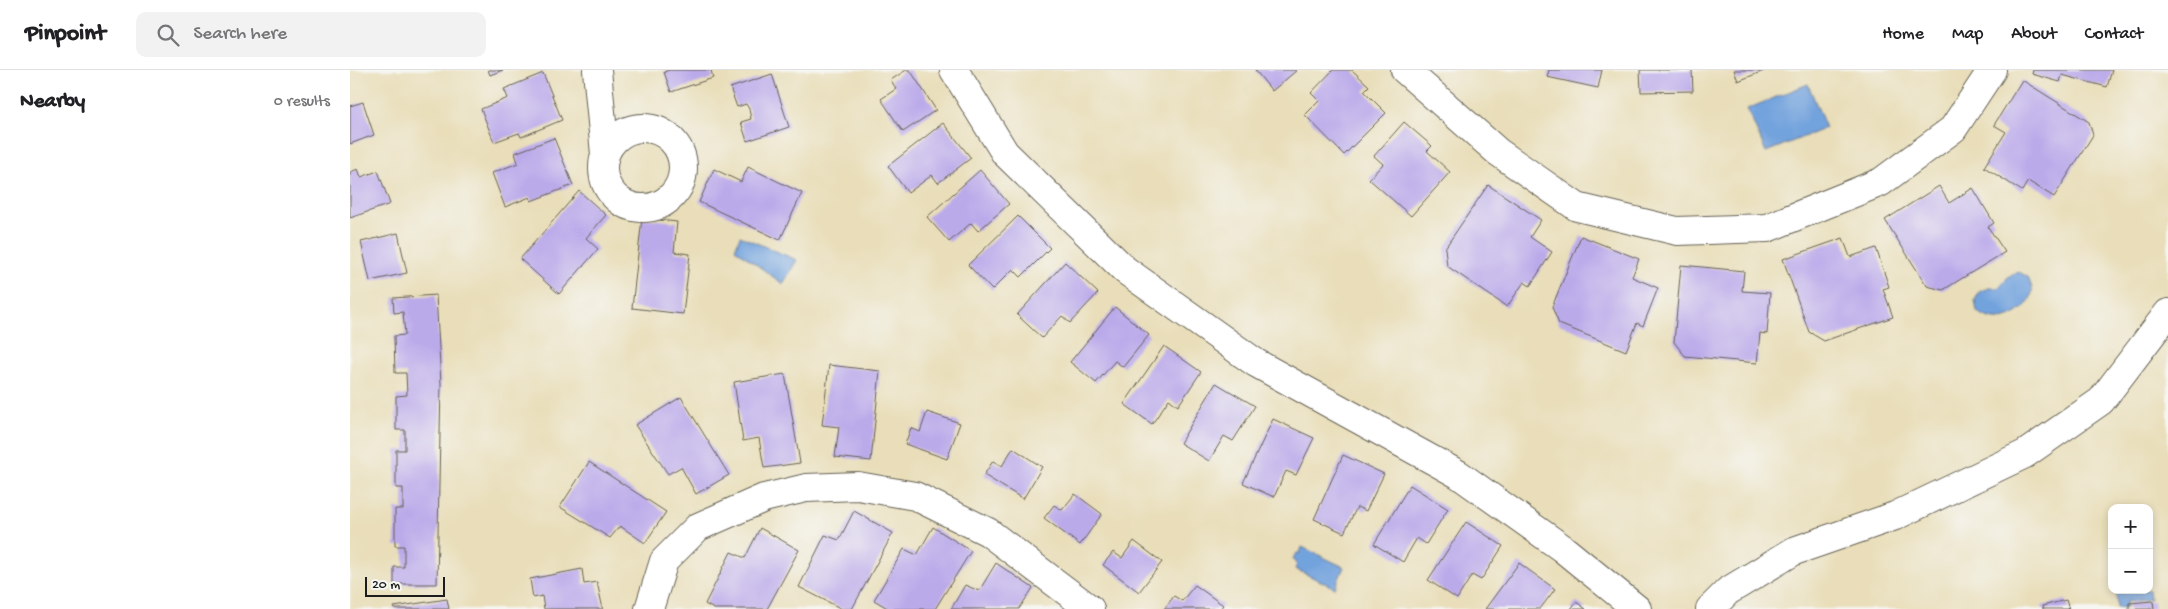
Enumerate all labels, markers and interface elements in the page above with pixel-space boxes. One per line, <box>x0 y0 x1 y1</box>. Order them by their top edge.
search box <box>136 12 486 57</box>
text: Pinpoint <box>25 20 106 49</box>
icon: search <box>154 21 182 49</box>
text: Search here <box>194 23 287 46</box>
text: Home <box>1882 24 1924 45</box>
text: Map <box>1952 24 1983 45</box>
text: About <box>2011 24 2057 45</box>
text: Contact <box>2085 24 2143 45</box>
text: Nearby <box>20 90 85 115</box>
text: 0 results <box>274 93 330 112</box>
map controls <box>2108 504 2153 594</box>
button: + <box>2108 504 2153 549</box>
button: − <box>2108 549 2153 594</box>
scale bar <box>365 574 445 597</box>
text: 20 m <box>372 577 400 594</box>

